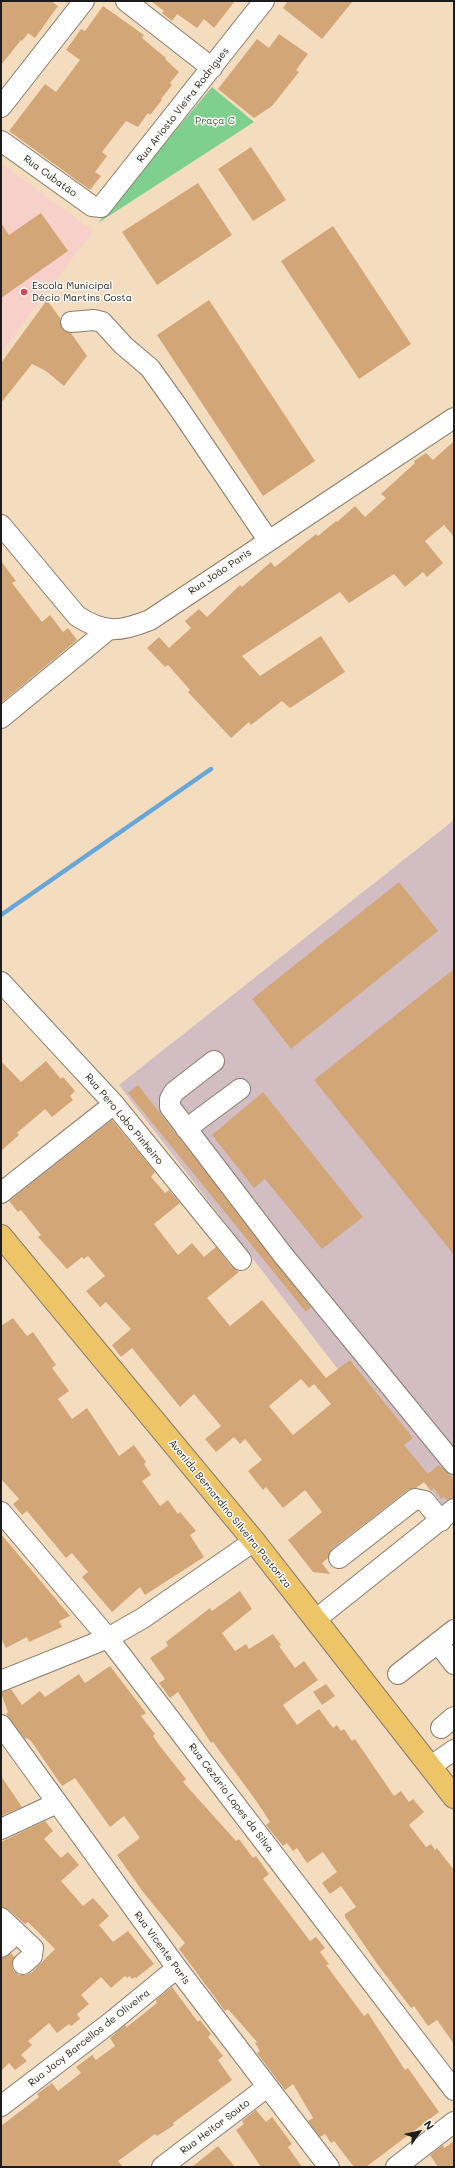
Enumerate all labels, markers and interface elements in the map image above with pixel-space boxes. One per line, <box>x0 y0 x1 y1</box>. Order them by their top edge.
street label: Rua Ariosto Vieira Rodrigues <box>134 45 232 165</box>
park label: Praça C <box>195 115 235 127</box>
street label: Rua Cubatão <box>21 153 79 199</box>
place label: Escola Municipal Décio Martins Costa <box>32 280 132 304</box>
marker: Escola Municipal Décio Martins Costa <box>19 287 29 297</box>
street label: Rua João Paris <box>186 547 254 597</box>
street label: Rua Pero Lobo Pinheiro <box>82 1071 166 1167</box>
street label: Avenida Bernardino Silveira Pastoriza <box>166 1437 294 1591</box>
street label: Rua Cezário Lopes da Silva <box>186 1741 276 1855</box>
street label: Rua Vicente Paris <box>131 1909 193 1987</box>
street label: Rua Jacy Barcellos de Oliveira <box>26 1987 152 2089</box>
street label: Rua Heitor Souto <box>178 2097 252 2157</box>
north arrow <box>399 2112 439 2152</box>
text: N <box>421 2117 438 2133</box>

